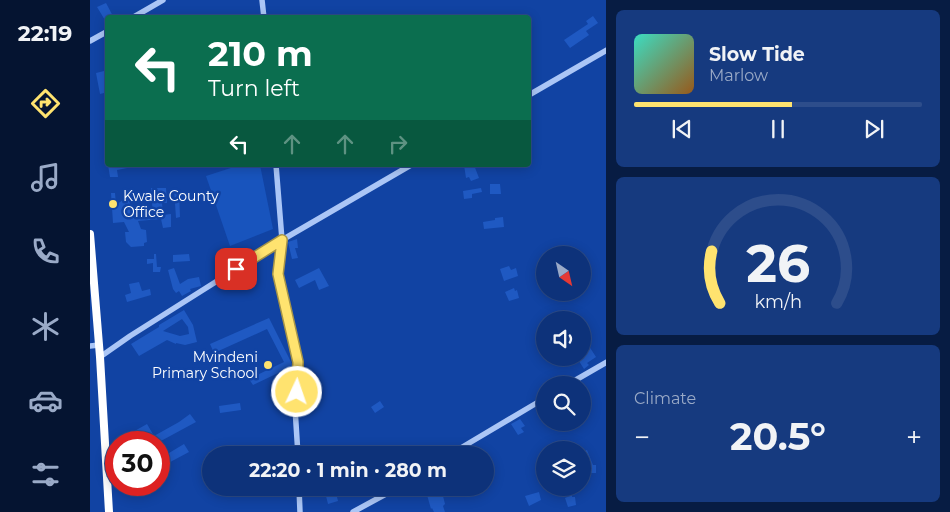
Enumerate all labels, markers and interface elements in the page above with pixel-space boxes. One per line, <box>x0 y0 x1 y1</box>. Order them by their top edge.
text: 22:19 <box>18 20 72 47</box>
text: 210 m <box>208 32 313 75</box>
icon: left <box>125 35 190 100</box>
text: Slow Tide <box>709 43 805 66</box>
text: Marlow <box>709 66 768 85</box>
text: Turn left <box>208 75 300 102</box>
icon: directions <box>28 86 63 121</box>
icon: previous <box>668 115 696 143</box>
icon: pause <box>764 115 792 143</box>
icon: next <box>860 115 888 143</box>
icon: left <box>225 130 253 158</box>
icon: ahead <box>278 130 306 158</box>
icon: ahead <box>331 130 359 158</box>
icon: right <box>384 130 412 158</box>
icon: music <box>28 160 63 195</box>
place label: Kwale County Office <box>123 187 219 221</box>
marker: Kwale County Office <box>107 198 119 210</box>
text: 26 <box>746 232 810 295</box>
icon: phone <box>28 234 63 269</box>
north arrow <box>536 246 591 301</box>
map controls <box>536 246 591 496</box>
pin <box>215 248 257 290</box>
icon: arrive <box>222 255 250 283</box>
text: km/h <box>754 291 802 312</box>
icon: climate <box>28 309 63 344</box>
button: sound <box>536 311 591 366</box>
place label: Mvindeni Primary School <box>152 348 258 382</box>
marker: Mvindeni Primary School <box>262 359 274 371</box>
position arrow <box>270 365 322 417</box>
button: search <box>536 376 591 431</box>
icon: car <box>28 383 63 418</box>
text: Climate <box>634 389 696 408</box>
text: 20.5° <box>730 413 826 460</box>
text: − <box>634 420 650 454</box>
text: + <box>906 420 922 454</box>
speed limit sign: 30 <box>105 431 170 496</box>
button: layers <box>536 441 591 496</box>
icon: filters <box>28 457 63 492</box>
text: 22:20 · 1 min · 280 m <box>249 459 447 482</box>

